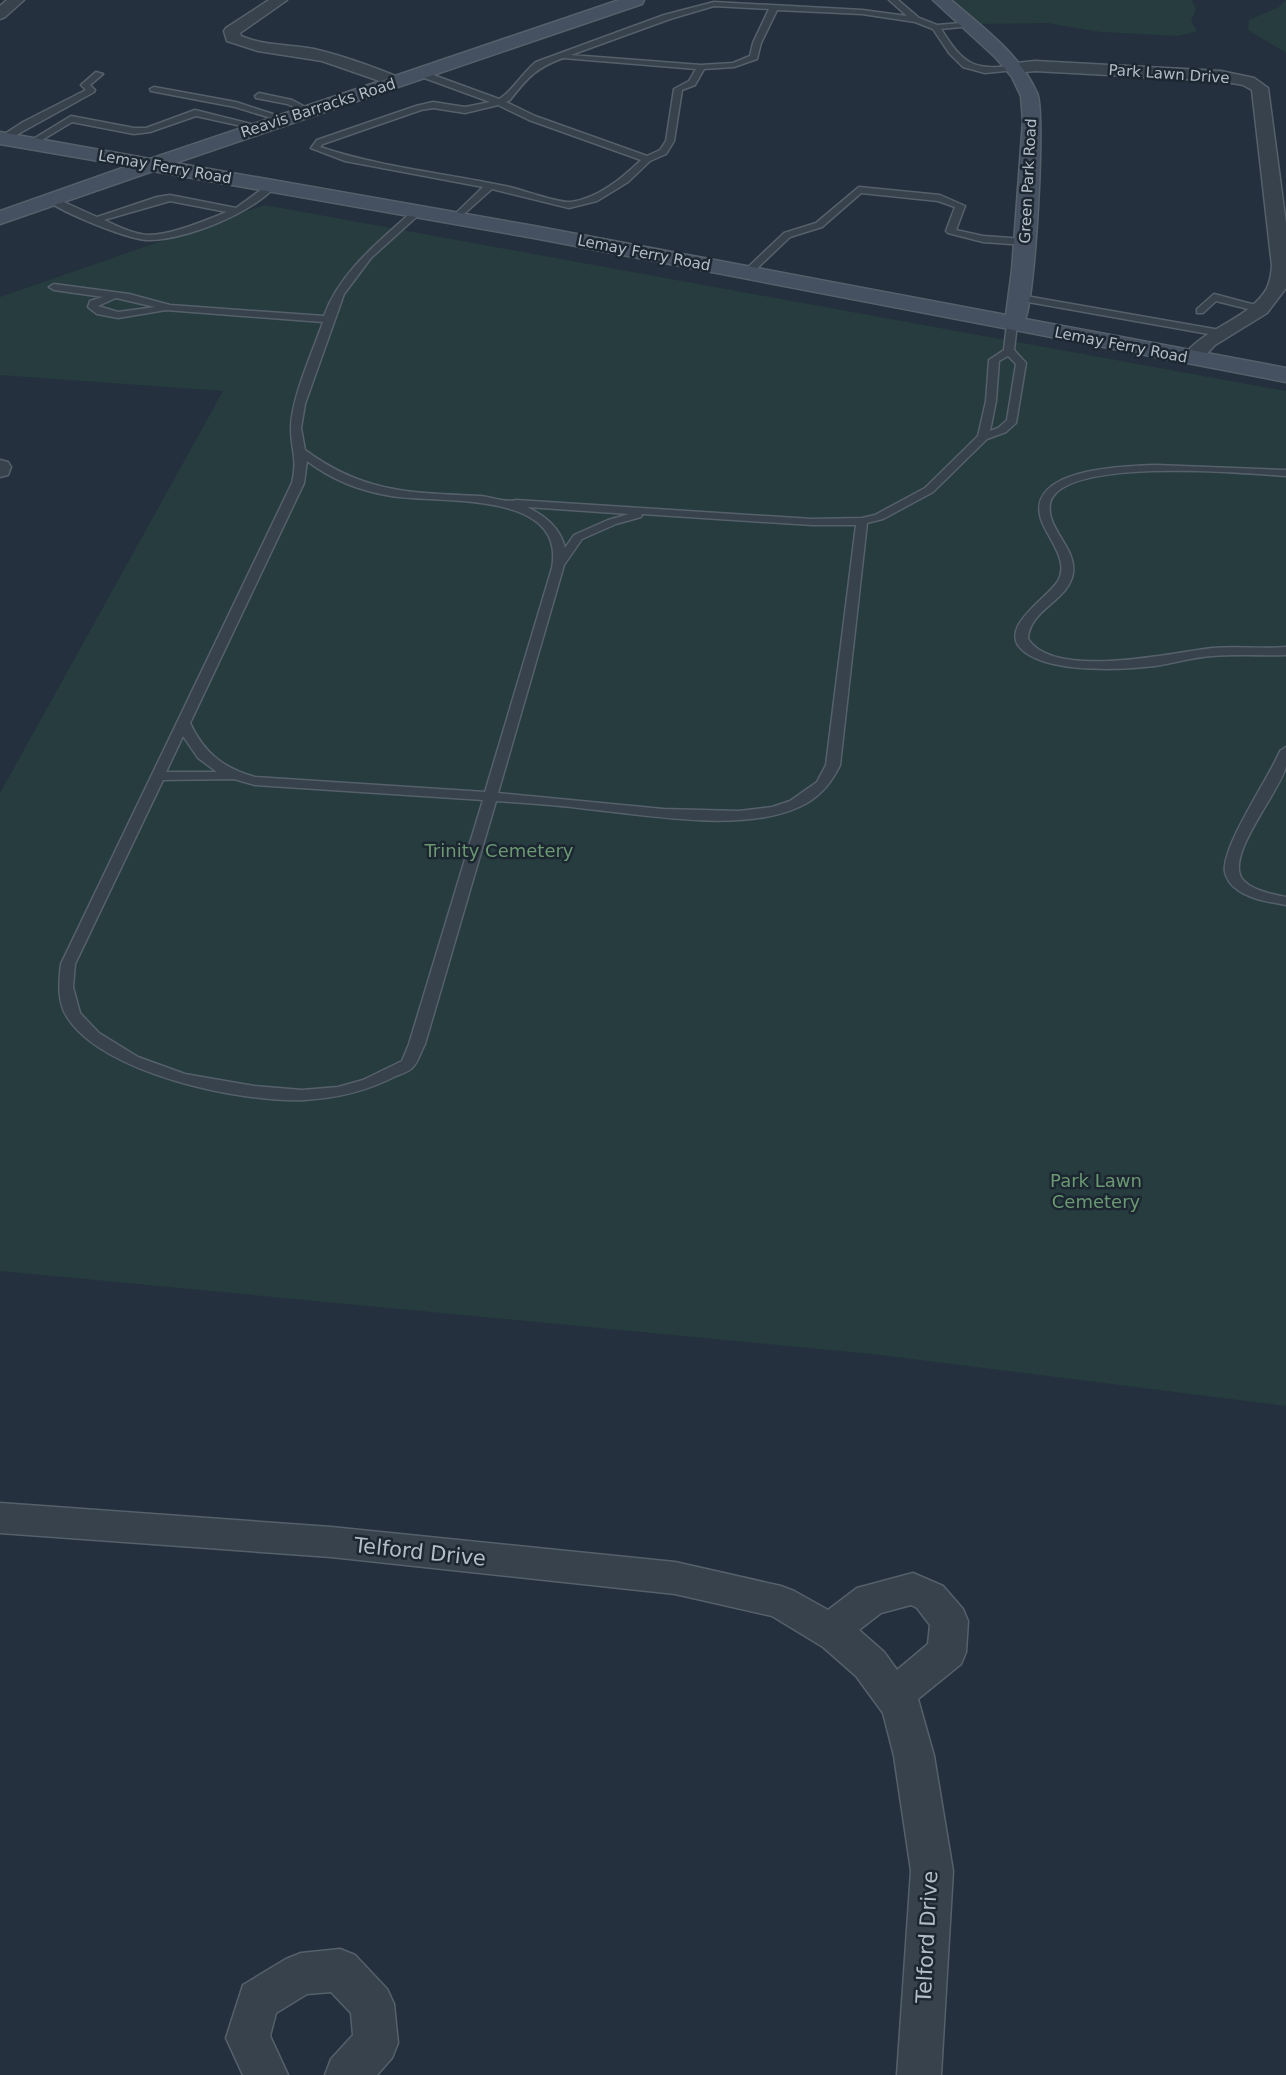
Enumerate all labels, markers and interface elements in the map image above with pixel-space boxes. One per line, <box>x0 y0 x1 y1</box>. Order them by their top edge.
street label: Park Lawn Drive <box>1108 61 1230 87</box>
street label: Reavis Barracks Road <box>238 74 398 142</box>
street label: Green Park Road <box>1016 118 1040 244</box>
street label: Lemay Ferry Road <box>97 146 233 188</box>
street label: Lemay Ferry Road <box>576 231 712 275</box>
street label: Lemay Ferry Road <box>1053 323 1189 367</box>
park label: Trinity Cemetery <box>423 840 574 861</box>
park label: Park Lawn Cemetery <box>1050 1170 1142 1212</box>
street label: Telford Drive <box>352 1533 487 1571</box>
street label: Telford Drive <box>911 1870 942 2005</box>

